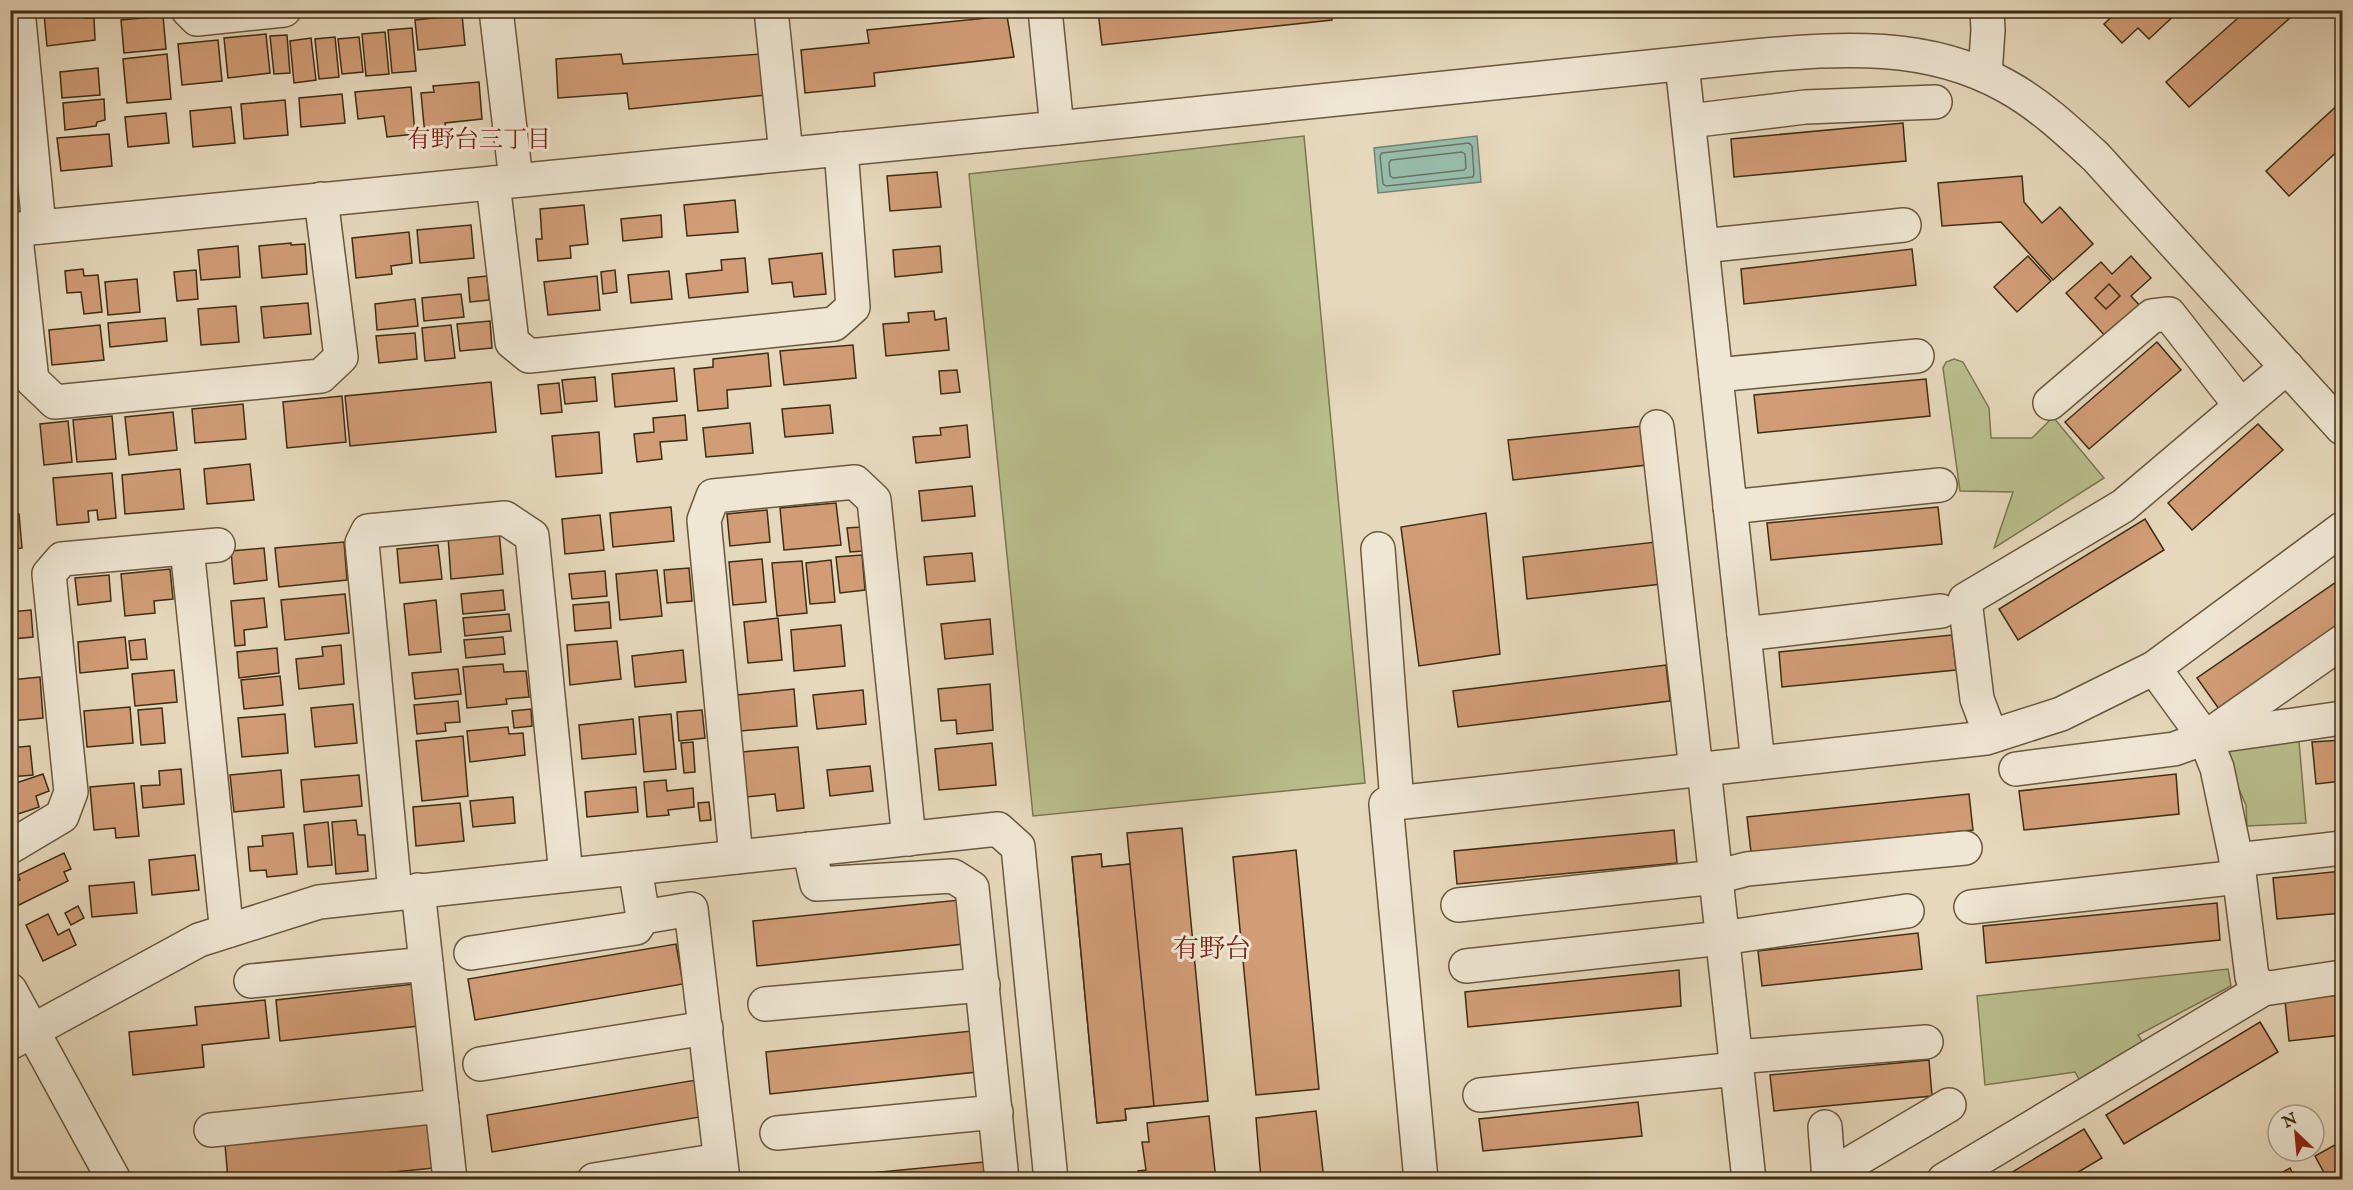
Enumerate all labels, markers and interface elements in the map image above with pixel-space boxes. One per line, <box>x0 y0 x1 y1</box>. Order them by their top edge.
district label: 有野台三丁目 <box>407 125 551 156</box>
district label: 有野台 <box>1173 933 1251 966</box>
north arrow <box>2266 1103 2326 1163</box>
text: N <box>2279 1109 2301 1134</box>

